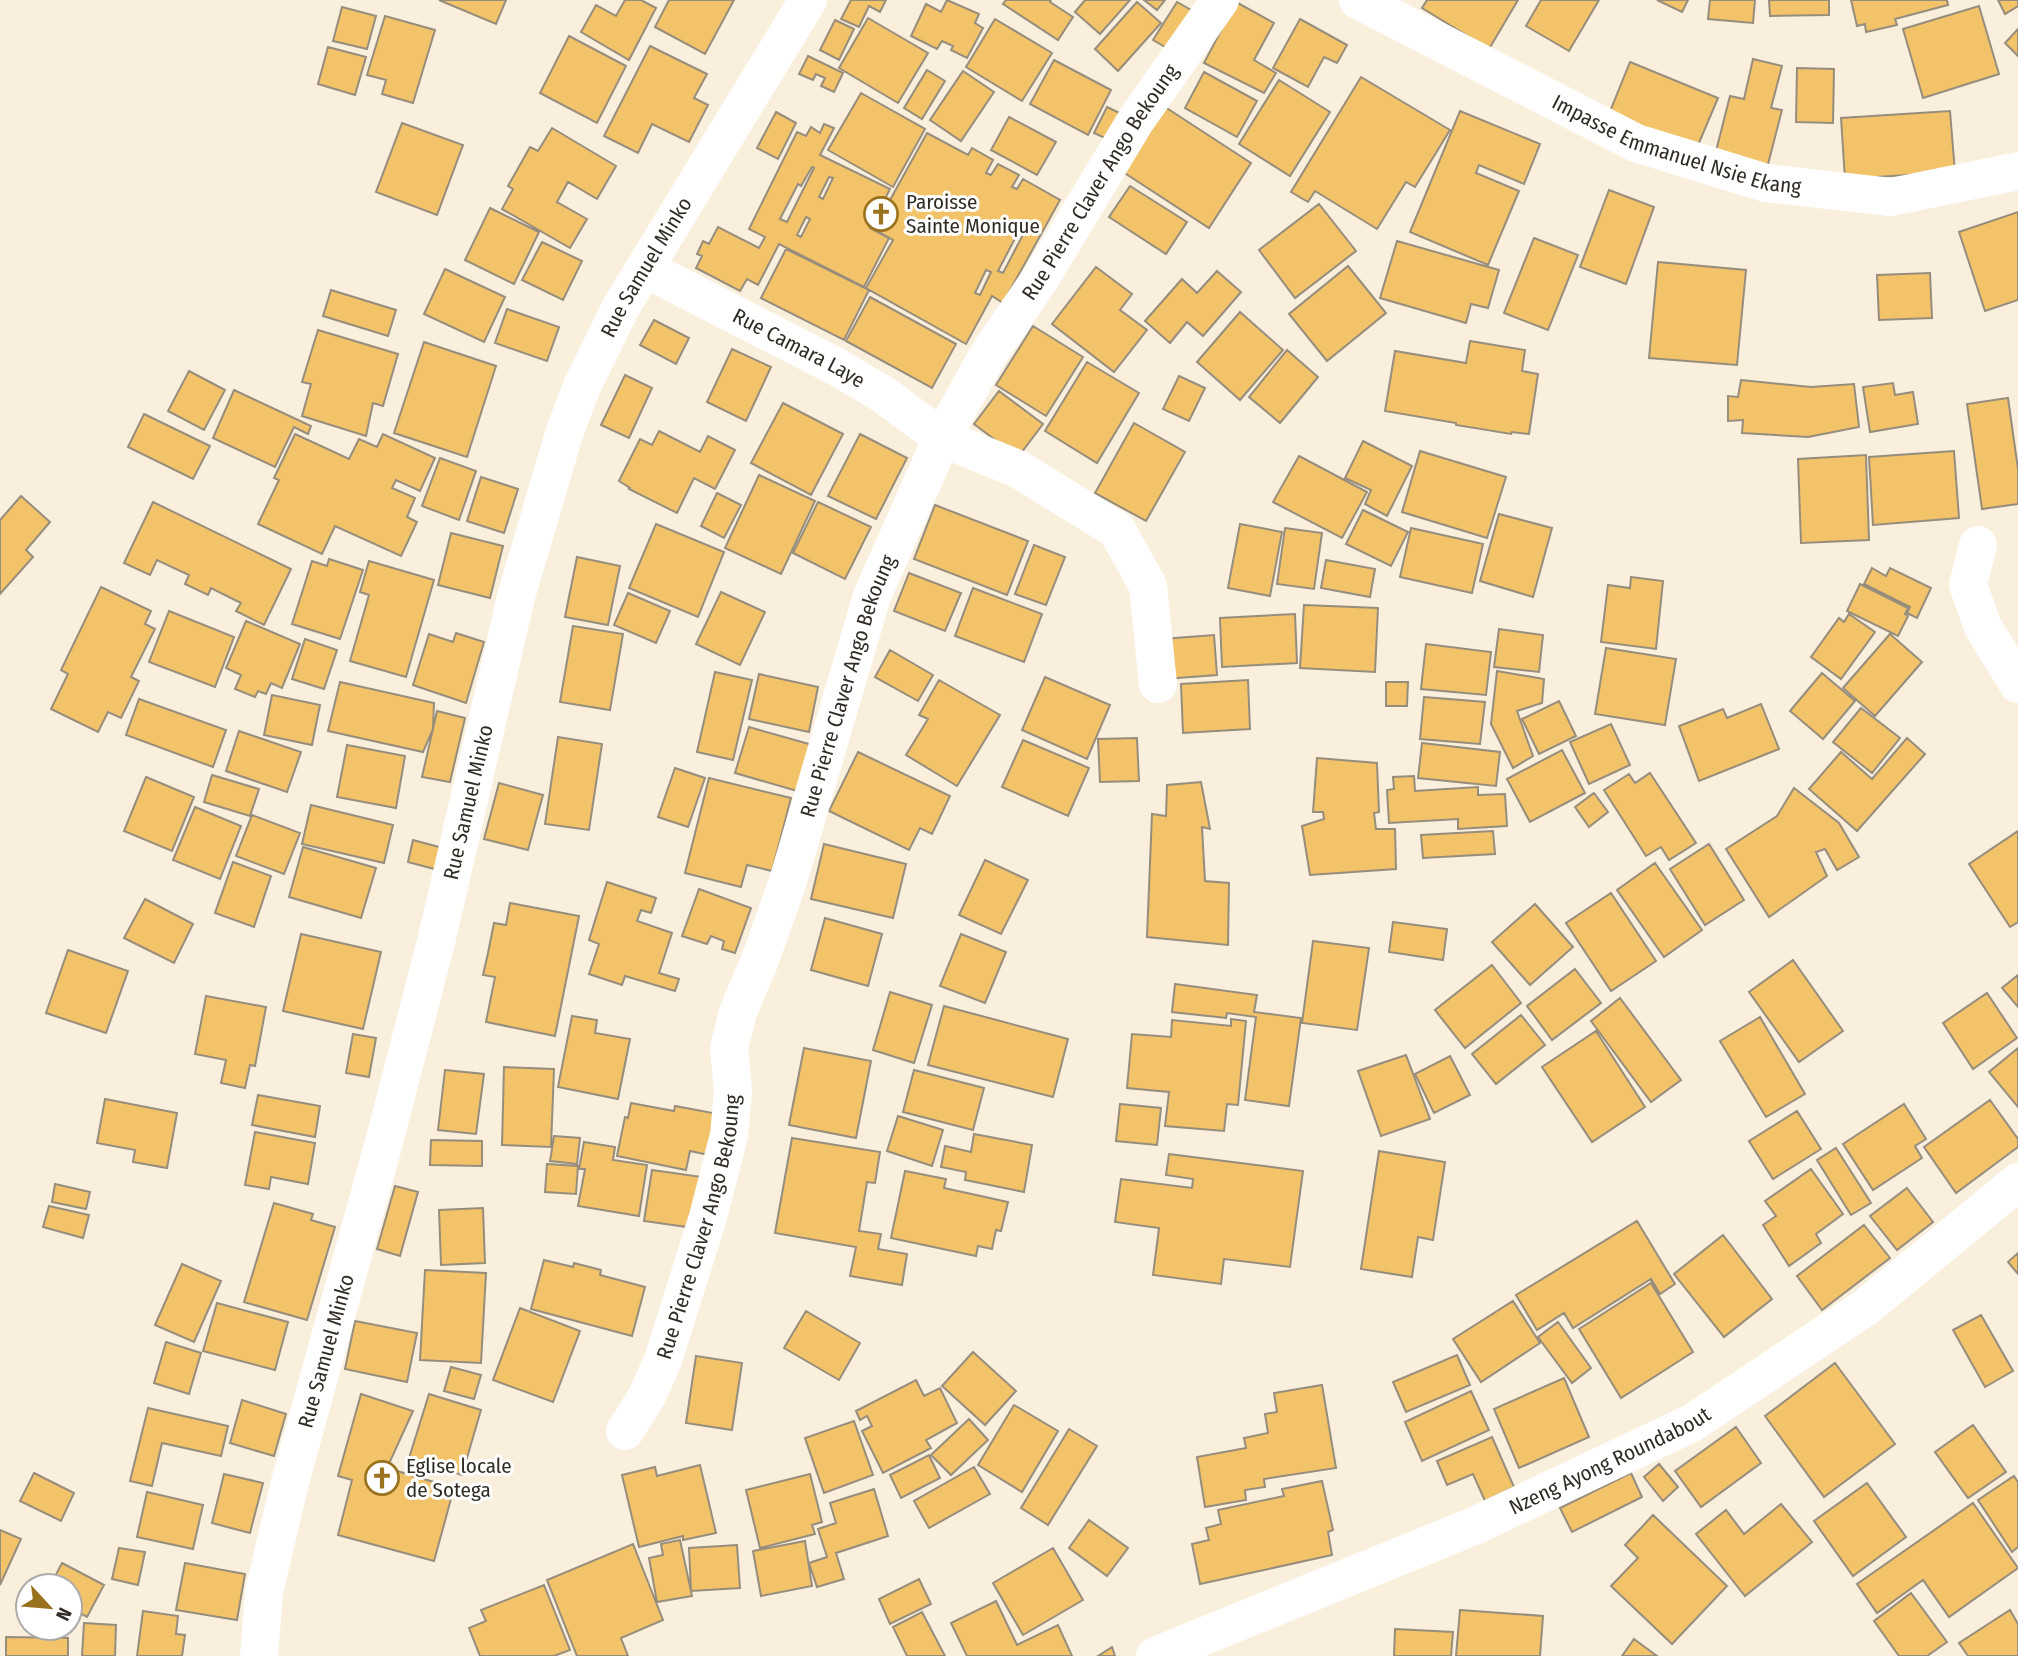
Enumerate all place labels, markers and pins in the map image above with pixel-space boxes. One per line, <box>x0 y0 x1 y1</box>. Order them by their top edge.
place label: Paroisse Sainte Monique <box>906 189 1040 239</box>
church icon: Paroisse Sainte Monique <box>862 195 900 233</box>
place label: Eglise locale de Sotega <box>406 1453 512 1503</box>
church icon: Eglise locale de Sotega <box>363 1459 401 1497</box>

